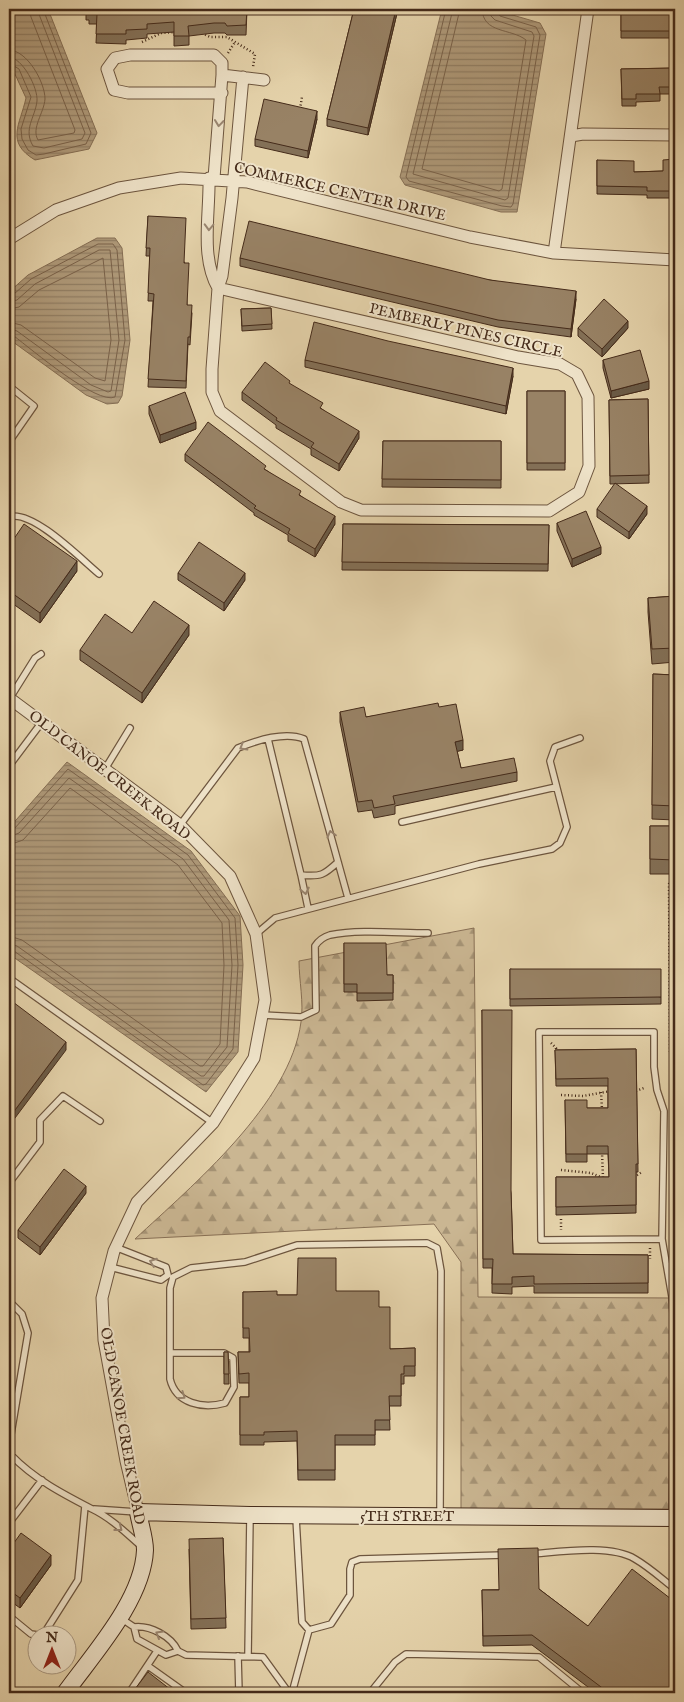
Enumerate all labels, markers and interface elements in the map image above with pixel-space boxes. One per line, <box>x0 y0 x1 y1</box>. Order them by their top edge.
one-way arrow <box>214 120 225 128</box>
street label: COMMERCE CENTER DRIVE <box>232 158 448 225</box>
one-way arrow <box>203 223 214 231</box>
street label: PEMBERLY PINES CIRCLE <box>367 299 565 362</box>
street label: OLD CANOE CREEK ROAD <box>25 706 194 844</box>
one-way arrow <box>240 741 249 751</box>
one-way arrow <box>326 831 336 839</box>
one-way arrow <box>299 887 310 896</box>
one-way arrow <box>150 1258 158 1268</box>
street label: OLD CANOE CREEK ROAD <box>96 1326 149 1526</box>
one-way arrow <box>176 1390 186 1399</box>
street label: 5TH STREET <box>360 1507 454 1526</box>
one-way arrow <box>114 1522 123 1531</box>
north arrow <box>28 1624 78 1674</box>
text: N <box>45 1629 58 1647</box>
one-way arrow <box>155 1630 164 1640</box>

